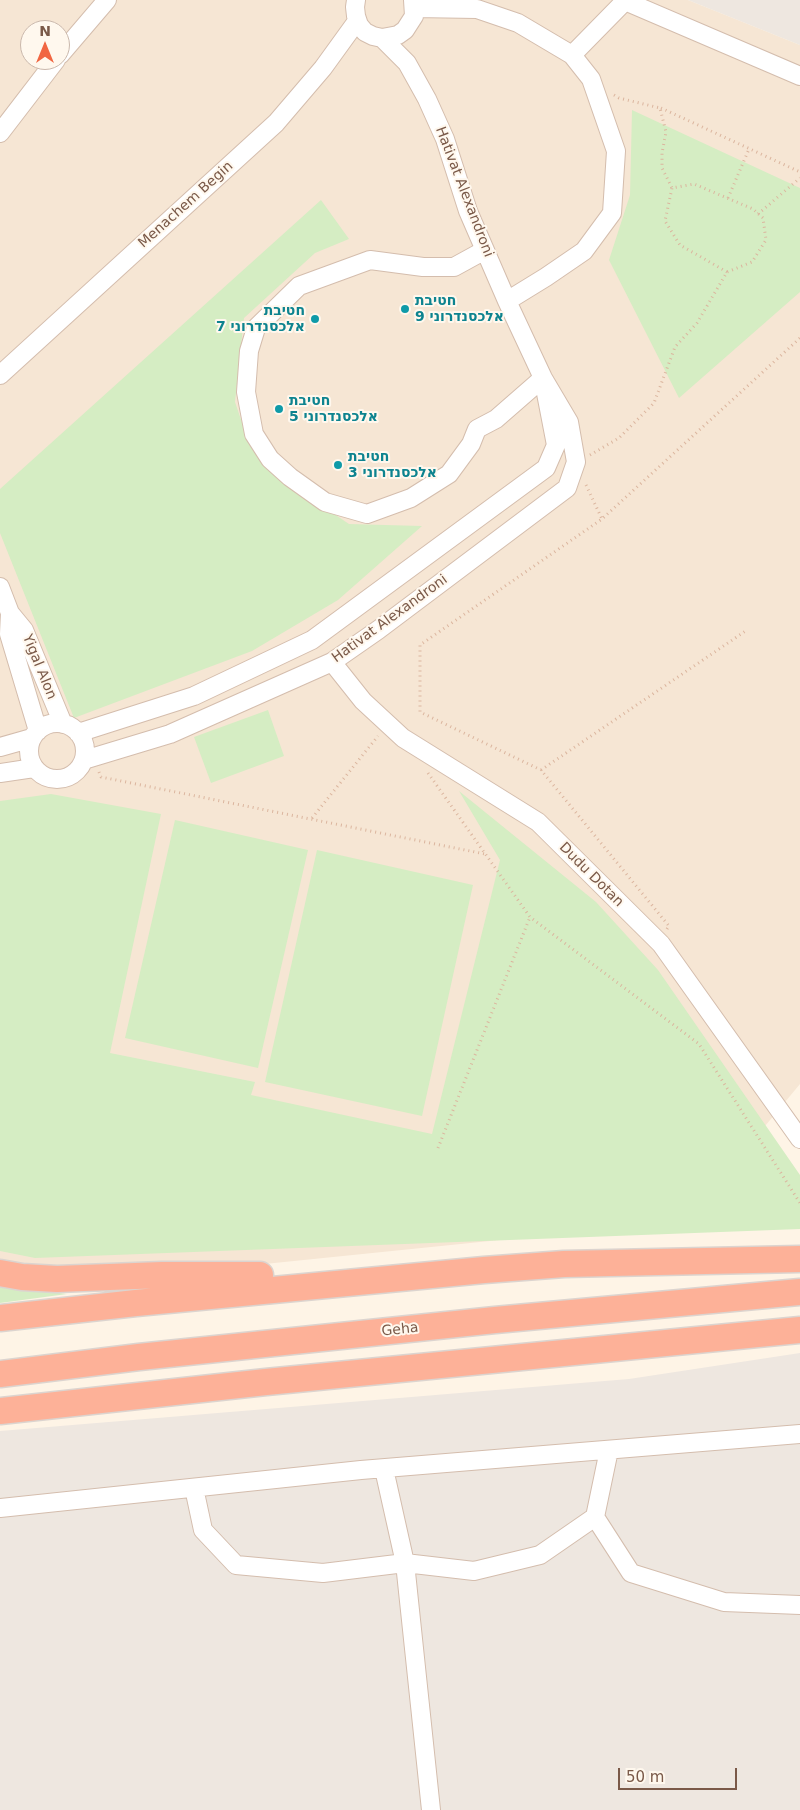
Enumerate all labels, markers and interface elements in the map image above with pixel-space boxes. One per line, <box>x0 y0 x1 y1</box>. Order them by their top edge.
north arrow <box>20 20 70 70</box>
text: N <box>39 23 51 39</box>
street label: Hativat Alexandroni <box>431 124 497 260</box>
street label: Menachem Begin <box>135 158 237 252</box>
place label: חטיבת אלכסנדרוני 9 <box>415 293 504 326</box>
place label: חטיבת אלכסנדרוני 7 <box>216 303 305 336</box>
marker: חטיבת אלכסנדרוני 9 <box>399 303 411 315</box>
marker: חטיבת אלכסנדרוני 7 <box>309 313 321 325</box>
place label: חטיבת אלכסנדרוני 5 <box>289 393 378 426</box>
marker: חטיבת אלכסנדרוני 5 <box>273 403 285 415</box>
place label: חטיבת אלכסנדרוני 3 <box>348 449 437 482</box>
marker: חטיבת אלכסנדרוני 3 <box>332 459 344 471</box>
street label: Hativat Alexandroni <box>329 571 451 667</box>
street label: Yigal Alon <box>18 632 60 702</box>
street label: Dudu Dotan <box>555 839 627 911</box>
street label: Geha <box>381 1320 419 1340</box>
scale bar <box>620 1758 739 1790</box>
text: 50 m <box>626 1768 664 1786</box>

